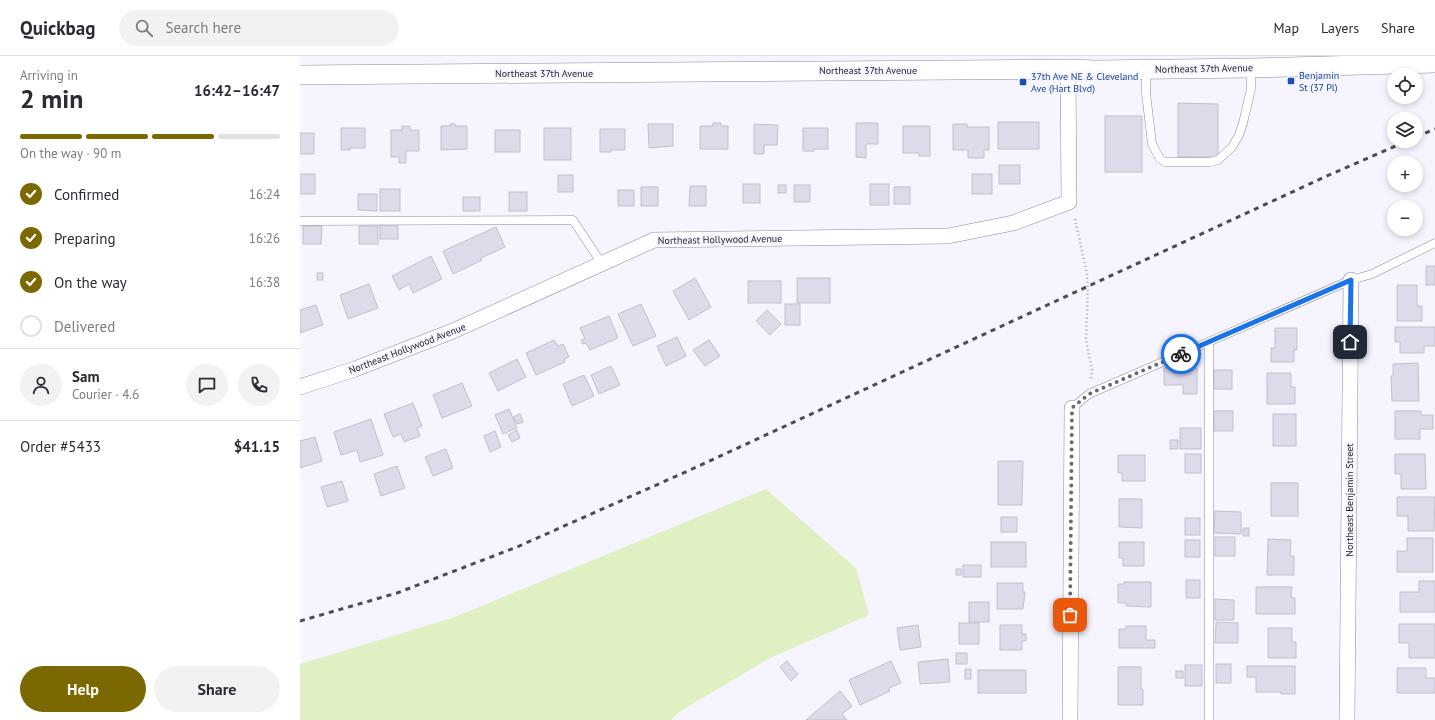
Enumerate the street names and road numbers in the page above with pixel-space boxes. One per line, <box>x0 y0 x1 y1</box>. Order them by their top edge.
street label: Northeast 37th Avenue <box>1155 61 1253 76</box>
street label: Northeast 37th Avenue <box>819 64 917 77</box>
street label: Northeast 37th Avenue <box>495 67 593 80</box>
street label: Northeast Hollywood Avenue <box>658 232 782 247</box>
street label: Northeast Hollywood Avenue <box>347 320 468 377</box>
street label: Northeast Benjamin Street <box>1343 443 1356 557</box>

